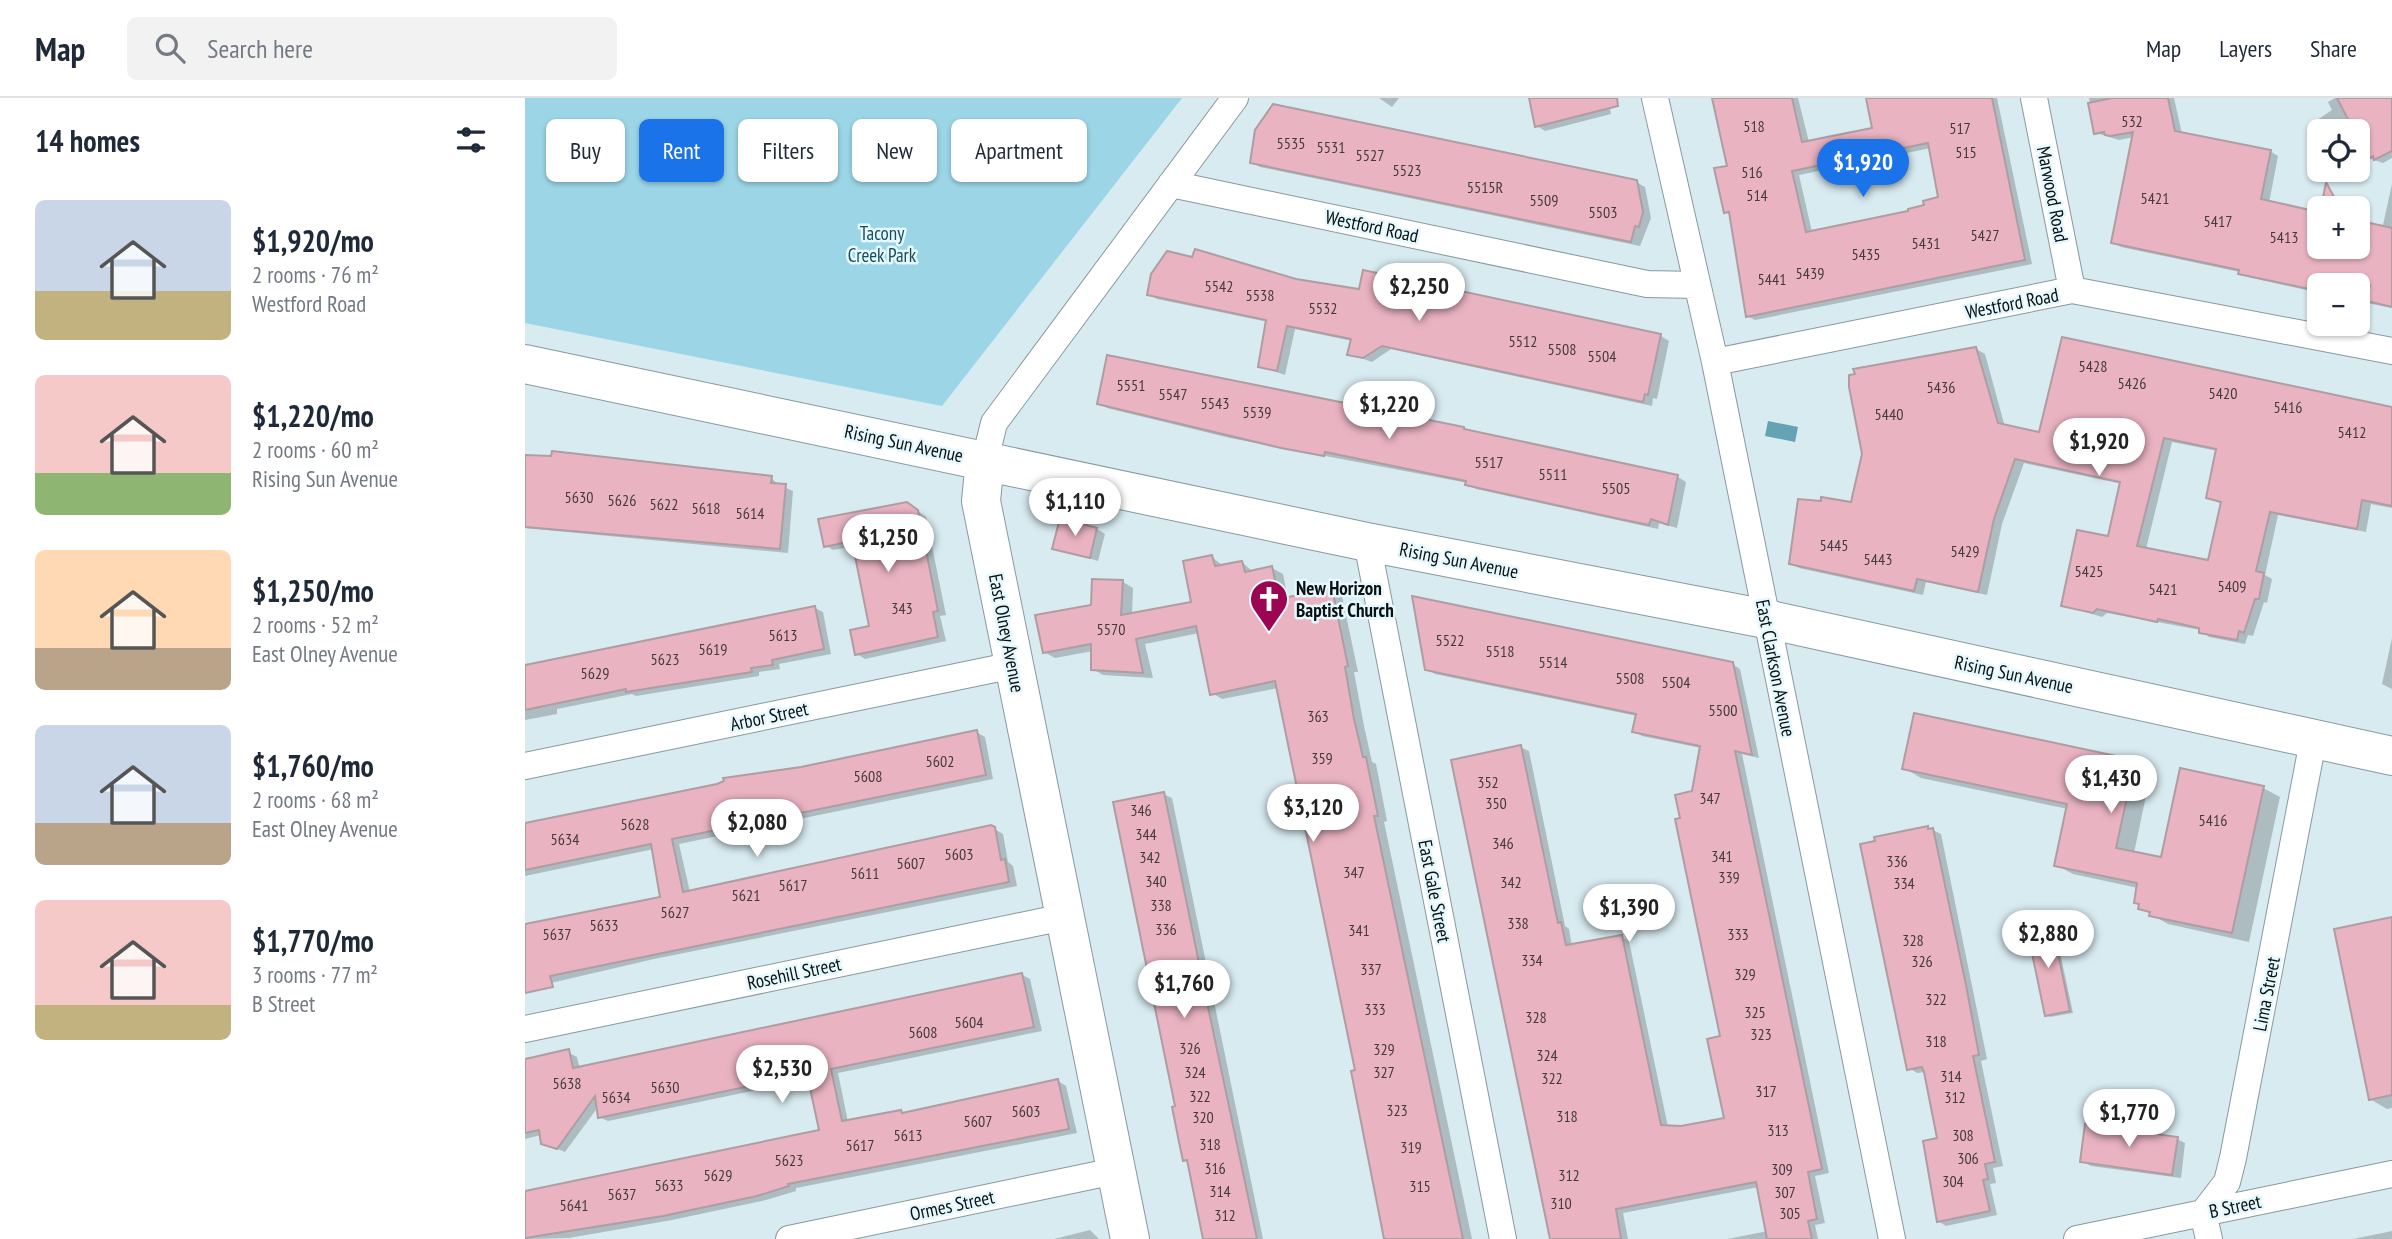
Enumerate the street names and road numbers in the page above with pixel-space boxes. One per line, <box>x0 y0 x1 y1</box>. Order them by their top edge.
street label: Marwood Road <box>2032 144 2074 244</box>
street label: Westford Road <box>1323 204 1421 248</box>
street label: Westford Road <box>1963 282 2061 324</box>
street label: Rising Sun Avenue <box>842 419 966 467</box>
street label: Rising Sun Avenue <box>1397 537 1521 583</box>
street label: East Olney Avenue <box>984 572 1030 694</box>
street label: East Clarkson Avenue <box>1751 597 1801 739</box>
street label: Rising Sun Avenue <box>1952 650 2076 698</box>
street label: Arbor Street <box>728 696 811 736</box>
street label: East Gale Street <box>1413 838 1457 945</box>
street label: Rosehill Street <box>745 951 844 995</box>
street label: Lima Street <box>2247 954 2285 1033</box>
street label: Ormes Street <box>908 1184 997 1226</box>
street label: B Street <box>2207 1189 2264 1223</box>

